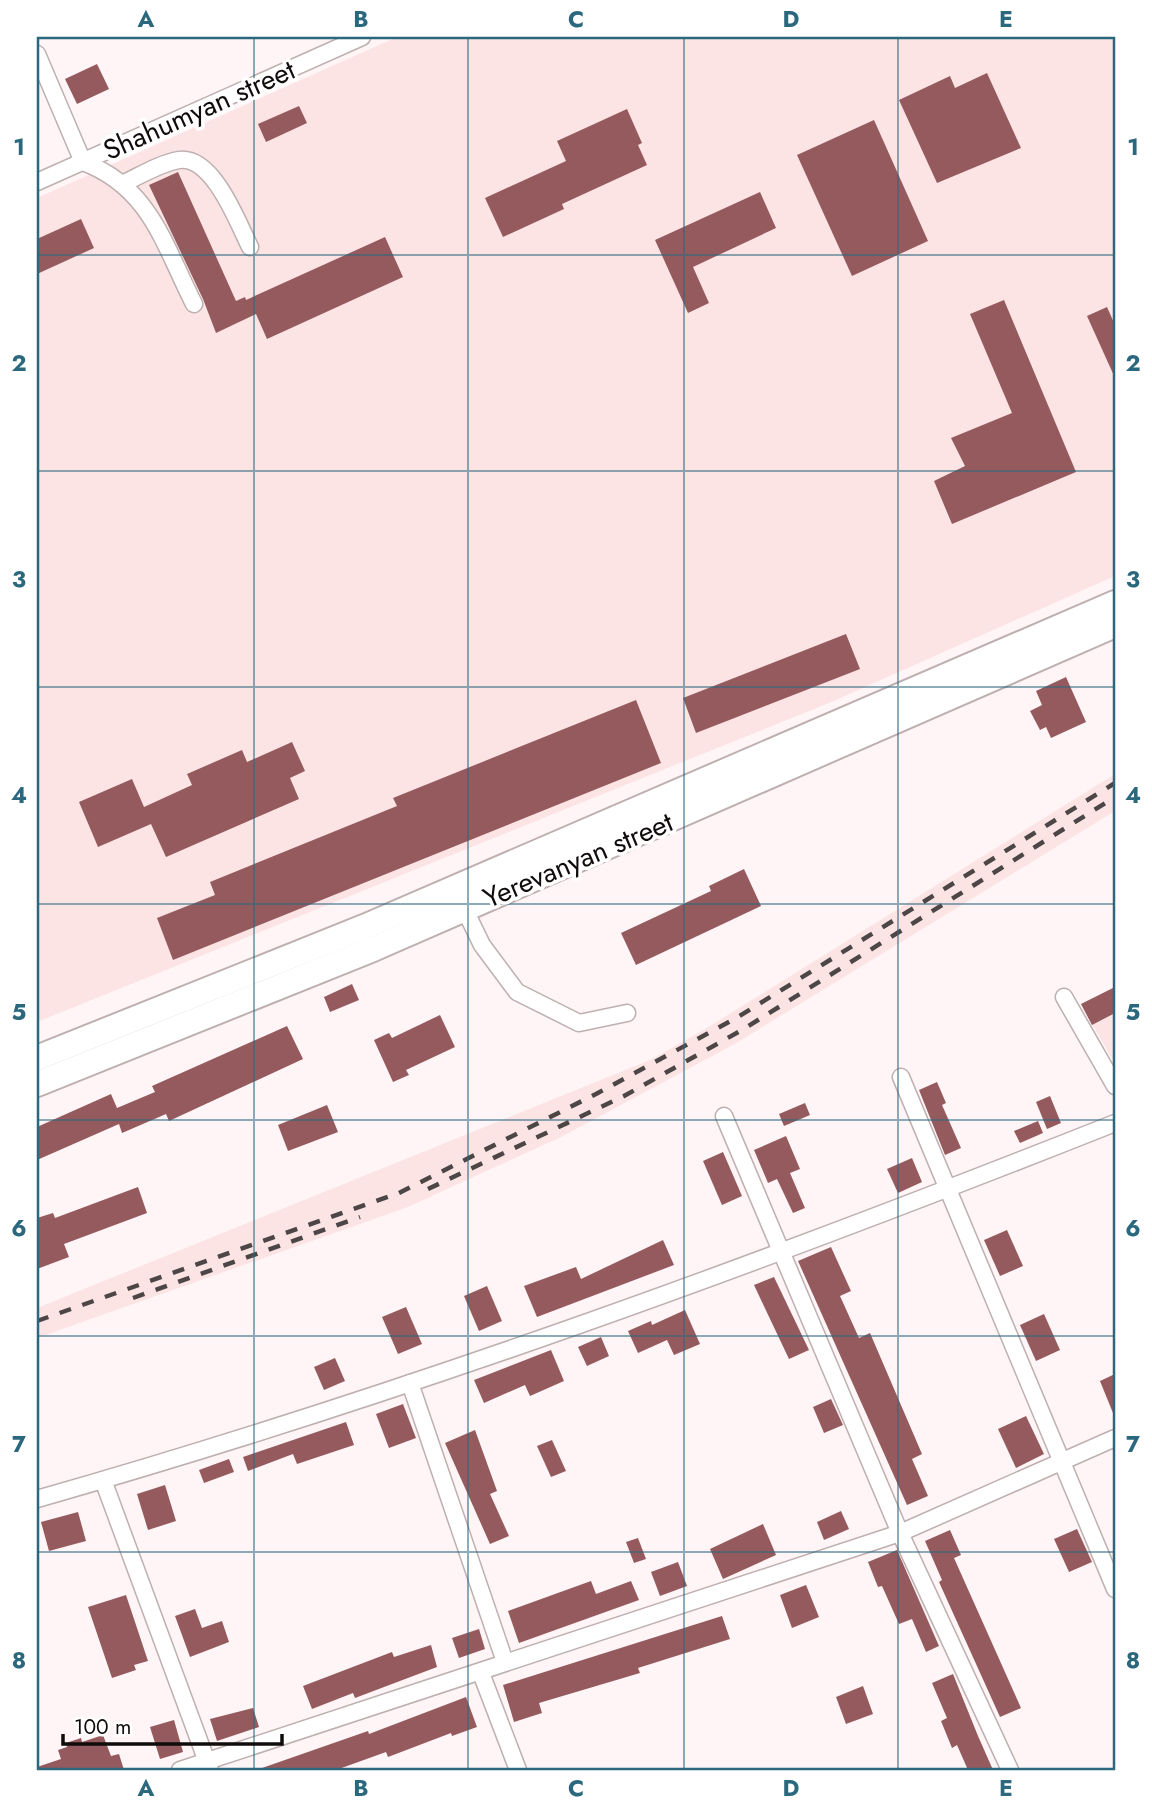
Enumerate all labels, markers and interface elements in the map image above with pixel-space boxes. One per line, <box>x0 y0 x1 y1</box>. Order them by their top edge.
text: A <box>137 2 155 36</box>
text: B <box>353 2 369 36</box>
text: C <box>568 2 584 36</box>
text: D <box>783 2 800 36</box>
text: E <box>999 2 1013 36</box>
street label: Shahumyan street <box>96 49 302 171</box>
text: 1 <box>13 130 25 164</box>
text: 1 <box>1127 130 1139 164</box>
text: 2 <box>11 346 27 380</box>
text: 2 <box>1125 346 1141 380</box>
text: 3 <box>12 562 26 596</box>
text: 3 <box>1126 562 1140 596</box>
text: 4 <box>11 778 27 812</box>
text: 4 <box>1125 778 1141 812</box>
street label: Yerevanyan street <box>477 801 679 918</box>
text: 5 <box>12 995 26 1029</box>
text: 5 <box>1126 995 1140 1029</box>
text: 6 <box>11 1211 27 1245</box>
text: 6 <box>1125 1211 1141 1245</box>
text: 7 <box>12 1427 26 1461</box>
text: 7 <box>1126 1427 1140 1461</box>
text: 8 <box>12 1643 26 1677</box>
text: 8 <box>1126 1643 1140 1677</box>
scale bar <box>63 1702 282 1746</box>
text: 100 m <box>74 1712 131 1742</box>
text: A <box>137 1771 155 1805</box>
text: B <box>353 1771 369 1805</box>
text: C <box>568 1771 584 1805</box>
text: D <box>783 1771 800 1805</box>
text: E <box>999 1771 1013 1805</box>

